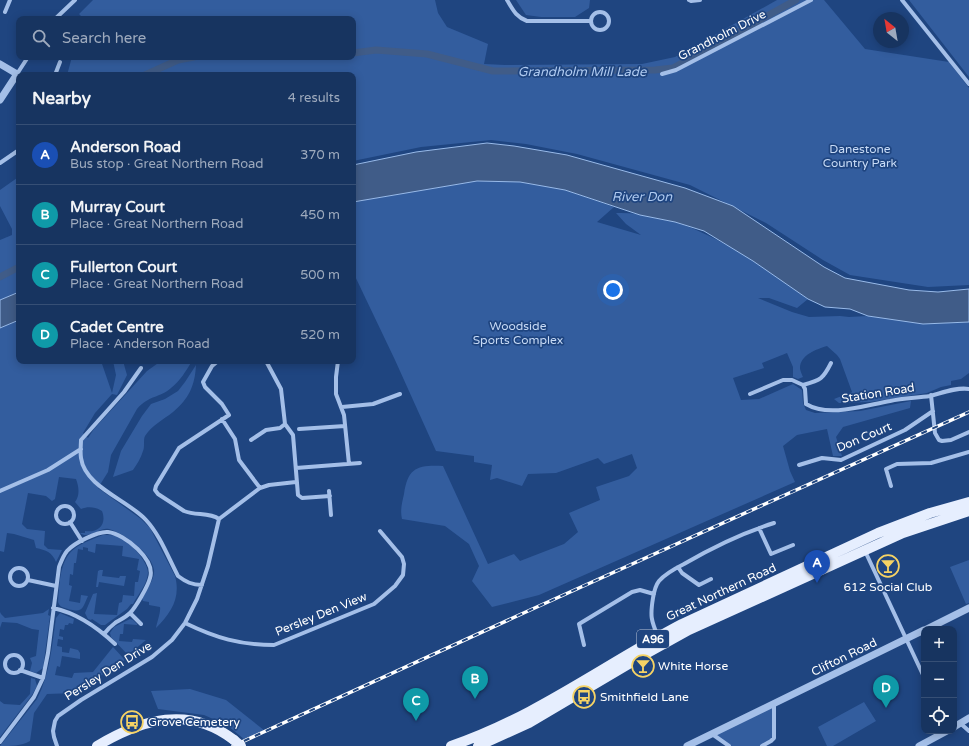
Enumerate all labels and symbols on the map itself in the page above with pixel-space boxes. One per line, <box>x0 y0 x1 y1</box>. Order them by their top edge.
street label: Grandholm Drive <box>676 7 768 63</box>
north arrow <box>873 12 909 48</box>
water label: Grandholm Mill Lade <box>518 64 647 80</box>
park label: Danestone Country Park <box>823 142 898 170</box>
water label: River Don <box>612 189 673 205</box>
your location <box>603 280 623 300</box>
park label: Woodside Sports Complex <box>473 319 563 347</box>
street label: Station Road <box>840 380 916 406</box>
street label: Don Court <box>834 419 894 455</box>
pin: A <box>804 550 830 583</box>
bar icon: 612 Social Club <box>875 553 901 579</box>
street label: Great Northern Road <box>664 560 778 624</box>
place label: 612 Social Club <box>844 580 932 594</box>
street label: Persley Den View <box>273 589 369 639</box>
road number: A96 <box>637 630 669 648</box>
street label: Clifton Road <box>809 635 879 679</box>
street label: Persley Den Drive <box>62 638 154 703</box>
bar icon: White Horse <box>630 653 656 679</box>
place label: White Horse <box>658 659 728 673</box>
pin: B <box>462 666 488 699</box>
pin: D <box>873 675 899 708</box>
bus stop icon: Smithfield Lane <box>571 684 597 710</box>
pin: C <box>403 688 429 721</box>
place label: Smithfield Lane <box>600 690 689 704</box>
bus stop icon: Grove Cemetery <box>119 709 145 735</box>
place label: Grove Cemetery <box>148 715 241 729</box>

